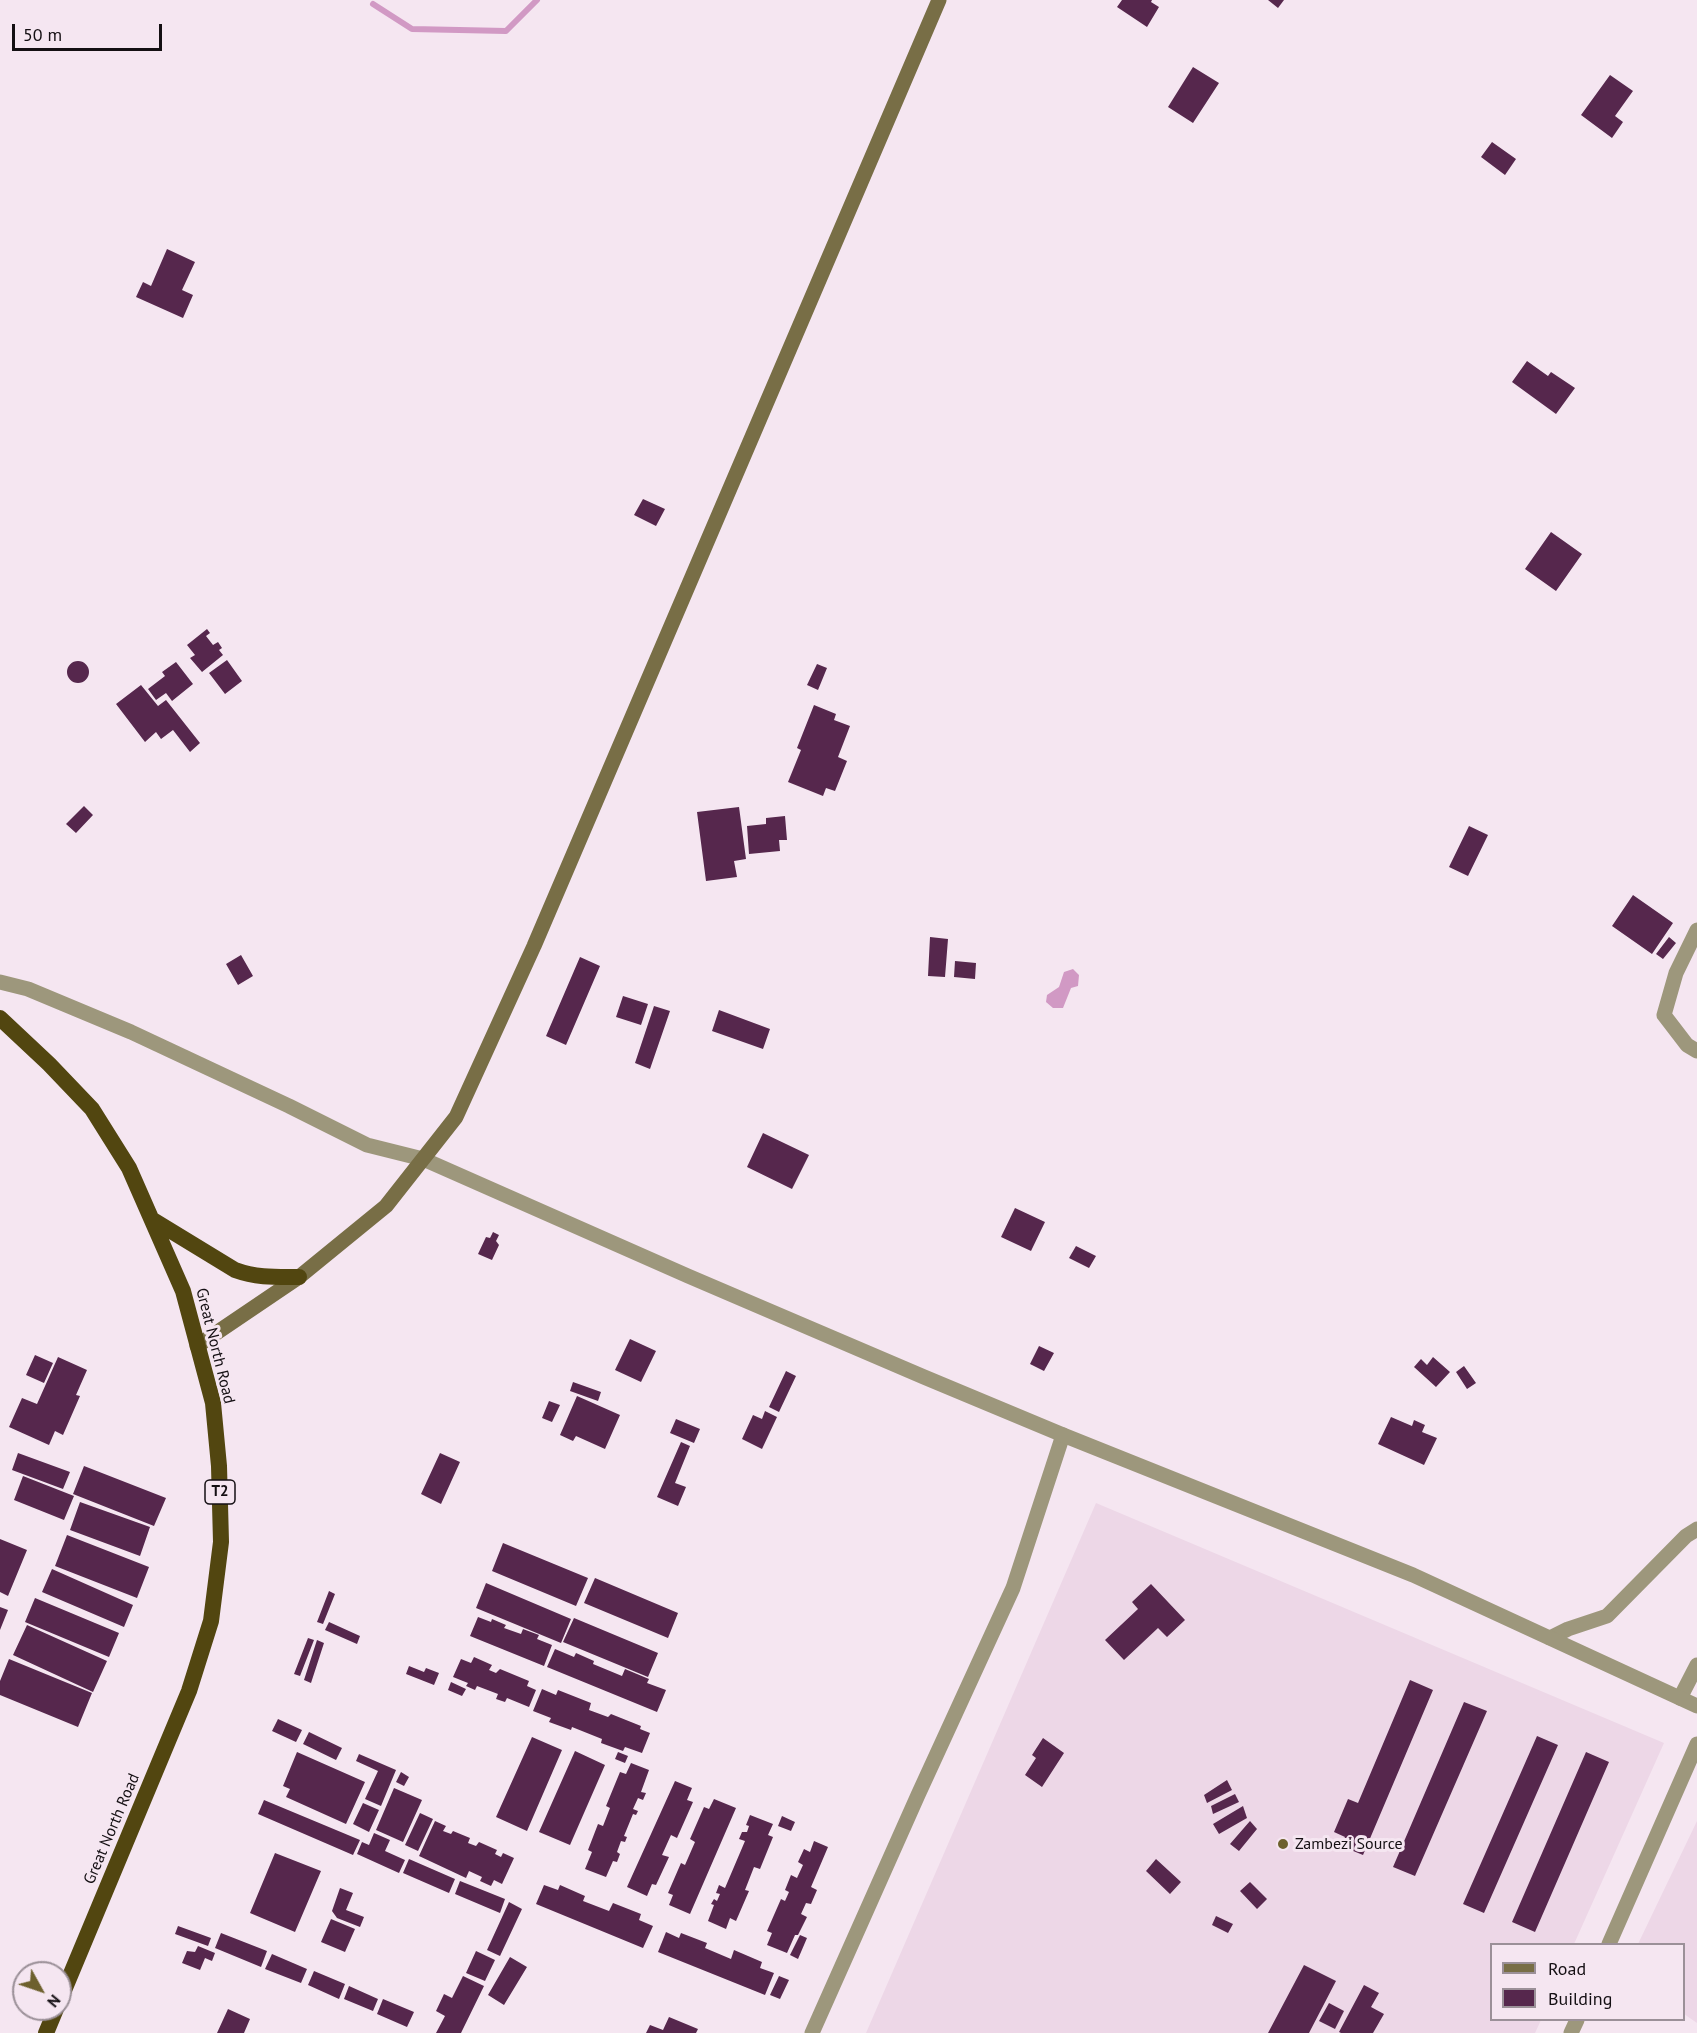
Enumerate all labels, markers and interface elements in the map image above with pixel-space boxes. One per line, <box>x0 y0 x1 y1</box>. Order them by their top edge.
scale bar <box>15 12 165 50</box>
text: 50 m <box>23 23 62 46</box>
street label: Great North Road <box>191 1286 239 1406</box>
road number: T2 <box>205 1480 235 1504</box>
street label: Great North Road <box>80 1771 144 1887</box>
place label: Zambezi Source <box>1295 1834 1403 1854</box>
marker: Zambezi Source <box>1276 1837 1290 1851</box>
legend <box>1490 1943 1685 2021</box>
text: Road <box>1548 1957 1586 1980</box>
north arrow <box>12 1961 72 2021</box>
text: Building <box>1548 1987 1612 2010</box>
text: N <box>43 1991 65 2012</box>

